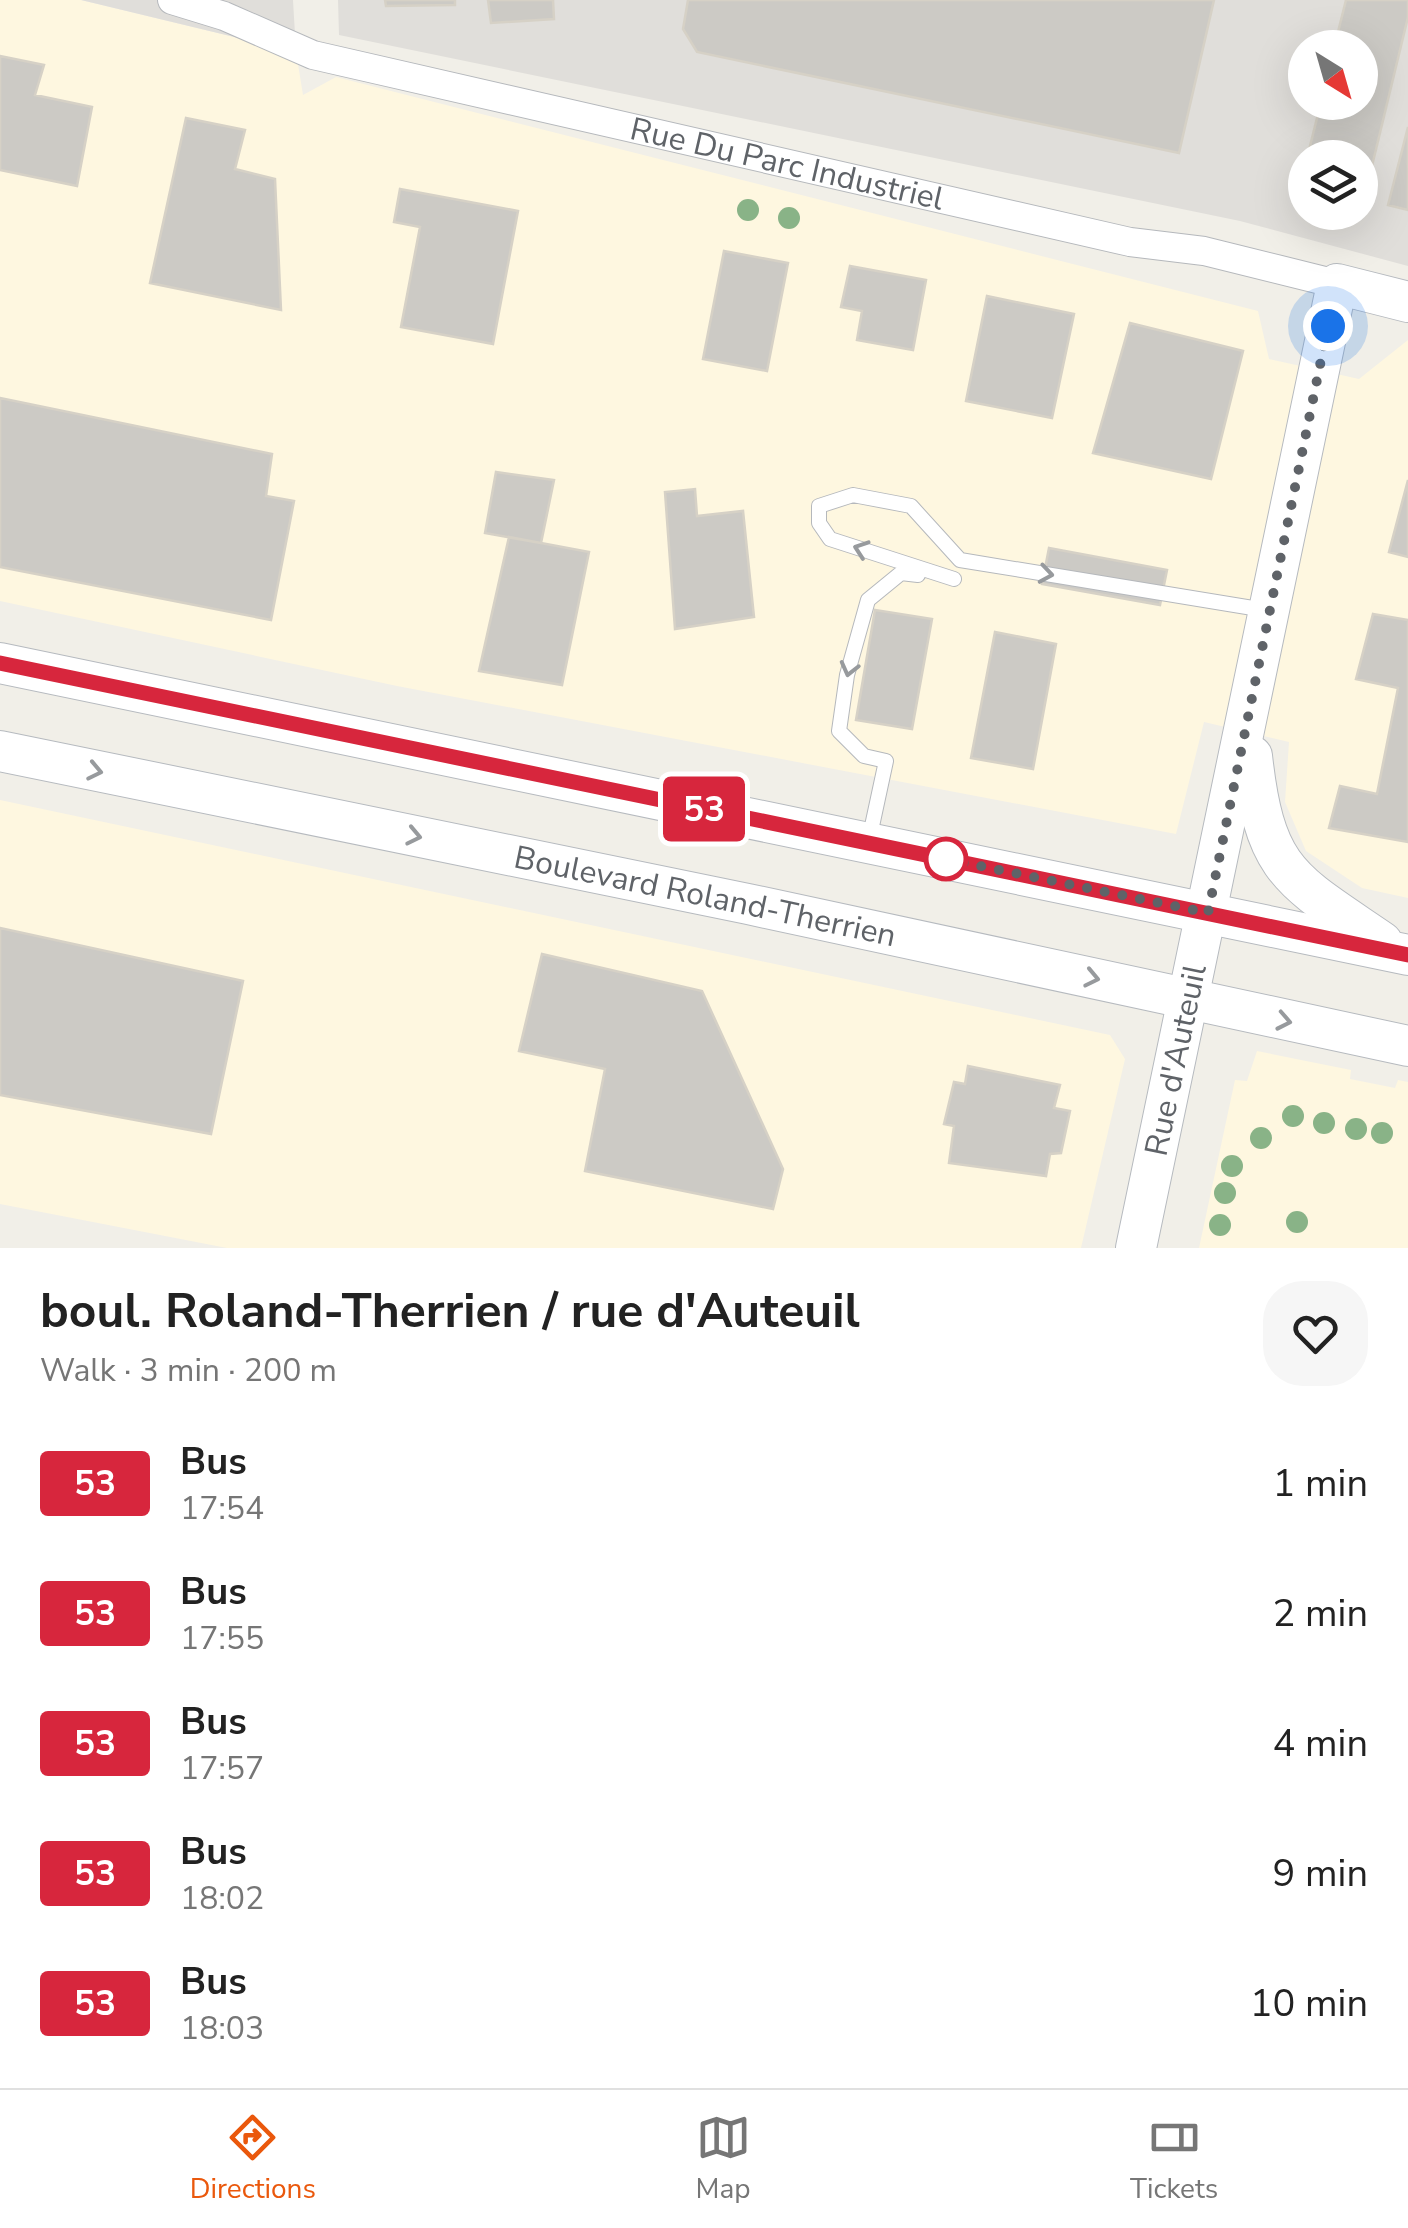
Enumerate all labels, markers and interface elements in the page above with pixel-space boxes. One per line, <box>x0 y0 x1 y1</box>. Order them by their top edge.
north arrow <box>1288 30 1378 120</box>
map controls <box>1288 30 1378 230</box>
street label: Rue Du Parc Industriel <box>626 107 949 220</box>
button: layers <box>1288 140 1378 230</box>
your location <box>1303 301 1353 351</box>
one-way arrow <box>854 541 871 561</box>
one-way arrow <box>1038 563 1055 584</box>
one-way arrow <box>840 660 861 677</box>
one-way arrow <box>87 759 104 780</box>
line badge: 53 <box>659 776 749 842</box>
text: 53 <box>683 786 725 833</box>
one-way arrow <box>405 824 422 845</box>
street label: Boulevard Roland-Therrien <box>510 835 900 957</box>
unlabelled marker <box>925 838 967 880</box>
street label: Rue d'Auteuil <box>1134 960 1216 1160</box>
one-way arrow <box>1084 966 1101 987</box>
one-way arrow <box>1275 1010 1292 1031</box>
text: boul. Roland-Therrien / rue d'Auteuil <box>40 1278 860 1344</box>
button: heart <box>1263 1281 1368 1386</box>
text: Walk · 3 min · 200 m <box>40 1349 337 1392</box>
text: Bus <box>180 1436 247 1487</box>
text: 1 min <box>1273 1458 1368 1509</box>
text: 53 <box>74 1460 116 1507</box>
text: 17:54 <box>180 1487 264 1530</box>
text: Bus <box>180 1566 247 1617</box>
text: 2 min <box>1273 1588 1368 1639</box>
text: 53 <box>74 1590 116 1637</box>
text: 17:55 <box>180 1617 264 1660</box>
text: Bus <box>180 1696 247 1747</box>
text: 4 min <box>1273 1718 1368 1769</box>
text: 53 <box>74 1720 116 1767</box>
text: 17:57 <box>180 1747 264 1790</box>
text: Bus <box>180 1826 247 1877</box>
text: 9 min <box>1273 1848 1368 1899</box>
text: 53 <box>74 1850 116 1897</box>
text: 18:02 <box>180 1877 264 1920</box>
text: Bus <box>180 1956 247 2007</box>
text: 10 min <box>1250 1978 1368 2029</box>
text: 53 <box>74 1980 116 2027</box>
text: 18:03 <box>180 2007 264 2050</box>
tab: Directions <box>190 2110 316 2208</box>
tab: Map <box>695 2110 751 2208</box>
tab: Tickets <box>1130 2110 1218 2208</box>

